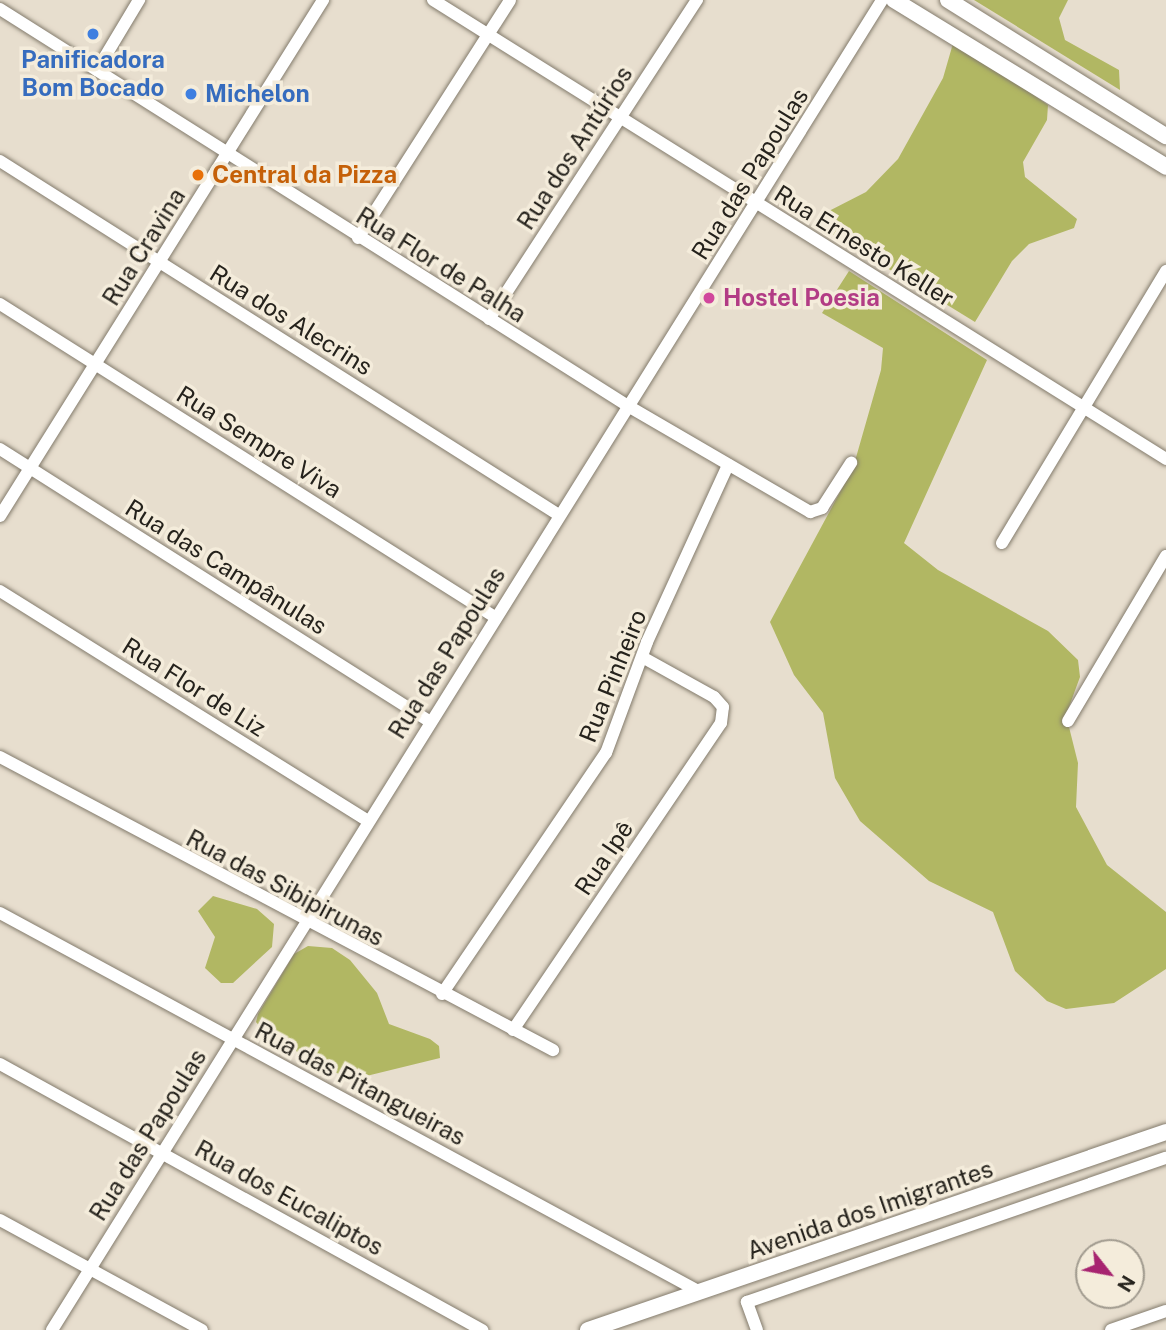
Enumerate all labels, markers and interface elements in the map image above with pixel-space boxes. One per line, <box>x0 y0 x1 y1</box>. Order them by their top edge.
marker: Panificadora Bom Bocado <box>85 26 101 42</box>
place label: Panificadora Bom Bocado <box>21 46 165 102</box>
street label: Rua dos Antúrios <box>511 61 639 235</box>
place label: Michelon <box>205 80 310 108</box>
street label: Rua das Papoulas <box>686 83 814 265</box>
marker: Michelon <box>183 86 199 102</box>
place label: Central da Pizza <box>212 161 397 189</box>
marker: Central da Pizza <box>190 167 206 183</box>
street label: Rua Ernesto Keller <box>769 179 959 313</box>
street label: Rua Cravina <box>97 183 191 311</box>
street label: Rua Flor de Palha <box>351 201 531 329</box>
street label: Rua dos Alecrins <box>204 258 378 382</box>
place label: Hostel Poesia <box>723 284 880 312</box>
marker: Hostel Poesia <box>701 290 717 306</box>
street label: Rua Sempre Viva <box>171 380 347 504</box>
street label: Rua das Campânulas <box>120 493 332 641</box>
street label: Rua das Papoulas <box>383 562 511 744</box>
street label: Rua Pinheiro <box>573 605 653 747</box>
street label: Rua Flor de Liz <box>117 631 271 743</box>
street label: Rua Ipê <box>569 815 639 901</box>
street label: Rua das Sibipirunas <box>181 824 389 952</box>
street label: Rua das Pitangueiras <box>250 1016 470 1152</box>
street label: Rua das Papoulas <box>84 1044 212 1226</box>
street label: Rua dos Eucaliptos <box>190 1134 388 1262</box>
street label: Avenida dos Imigrantes <box>743 1154 997 1266</box>
north arrow <box>1075 1239 1145 1309</box>
text: N <box>1113 1272 1140 1296</box>

